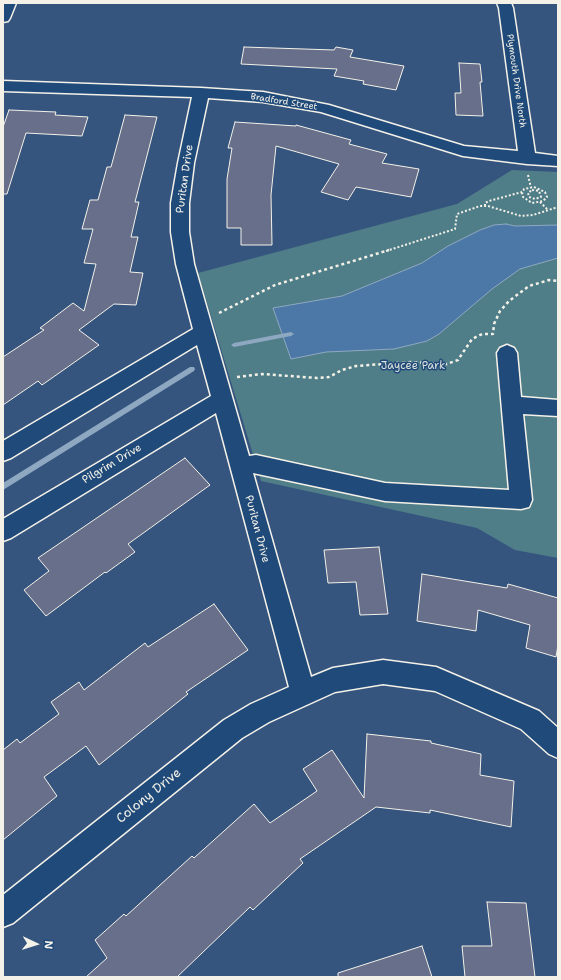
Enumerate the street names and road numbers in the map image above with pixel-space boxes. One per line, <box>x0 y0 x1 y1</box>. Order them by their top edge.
street label: Plymouth Drive North <box>504 34 528 128</box>
street label: Bradford Street <box>250 91 318 113</box>
street label: Puritan Drive <box>174 144 196 214</box>
street label: Pilgrim Drive <box>80 441 144 487</box>
street label: Puritan Drive <box>242 494 272 564</box>
street label: Colony Drive <box>113 765 185 827</box>

